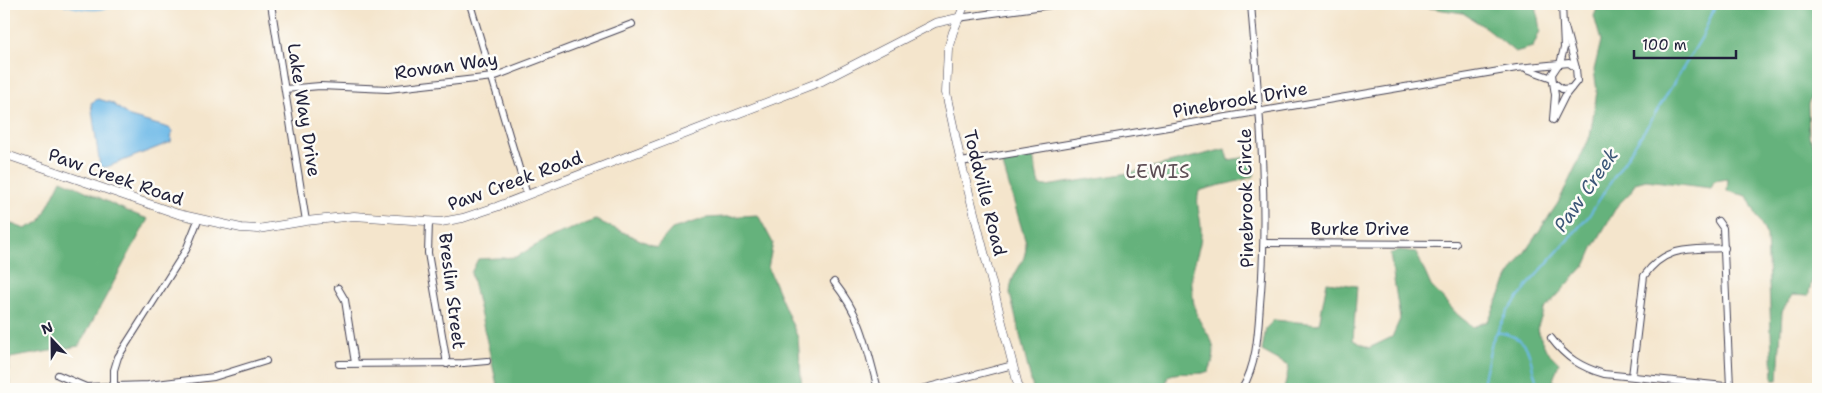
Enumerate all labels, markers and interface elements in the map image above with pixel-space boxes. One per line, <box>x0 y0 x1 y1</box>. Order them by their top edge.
scale bar <box>1634 28 1737 60</box>
text: 100 m <box>1642 35 1687 55</box>
street label: Lake Way Drive <box>282 41 326 179</box>
street label: Rowan Way <box>393 47 499 85</box>
street label: Pinebrook Drive <box>1171 76 1309 124</box>
street label: Toddville Road <box>958 127 1012 259</box>
street label: Pinebrook Circle <box>1233 128 1259 268</box>
street label: Paw Creek Road <box>45 143 187 211</box>
water label: Paw Creek <box>1548 143 1624 237</box>
street label: Paw Creek Road <box>444 145 586 217</box>
district label: LEWIS <box>1125 159 1191 184</box>
street label: Burke Drive <box>1311 217 1409 241</box>
street label: Breslin Street <box>433 232 471 351</box>
north arrow <box>28 316 78 366</box>
text: N <box>39 318 56 338</box>

